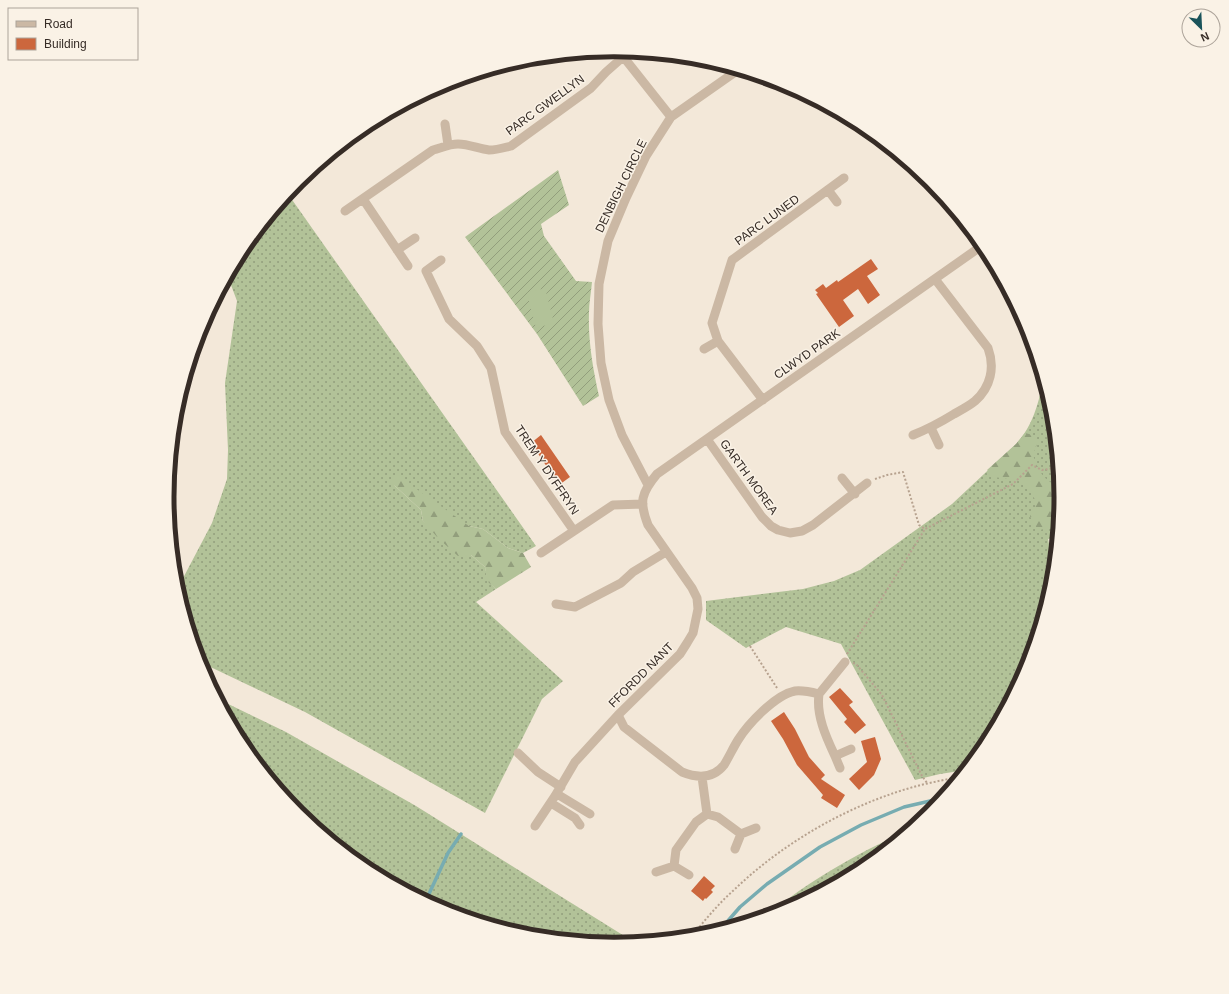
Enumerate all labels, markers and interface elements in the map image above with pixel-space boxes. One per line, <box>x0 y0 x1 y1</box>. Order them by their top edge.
legend <box>8 8 138 60</box>
north arrow <box>1181 8 1221 48</box>
text: Road <box>44 17 73 31</box>
text: N <box>1199 30 1211 44</box>
text: Building <box>44 37 87 51</box>
street label: PARC GWELLYN <box>503 72 587 138</box>
street label: DENBIGH CIRCLE <box>592 137 650 235</box>
street label: PARC LUNED <box>732 192 802 248</box>
street label: CLWYD PARK <box>771 326 843 382</box>
street label: TREM Y DYFFRYN <box>512 423 582 517</box>
street label: GARTH MOREA <box>717 437 781 517</box>
street label: FFORDD NANT <box>606 639 677 710</box>

